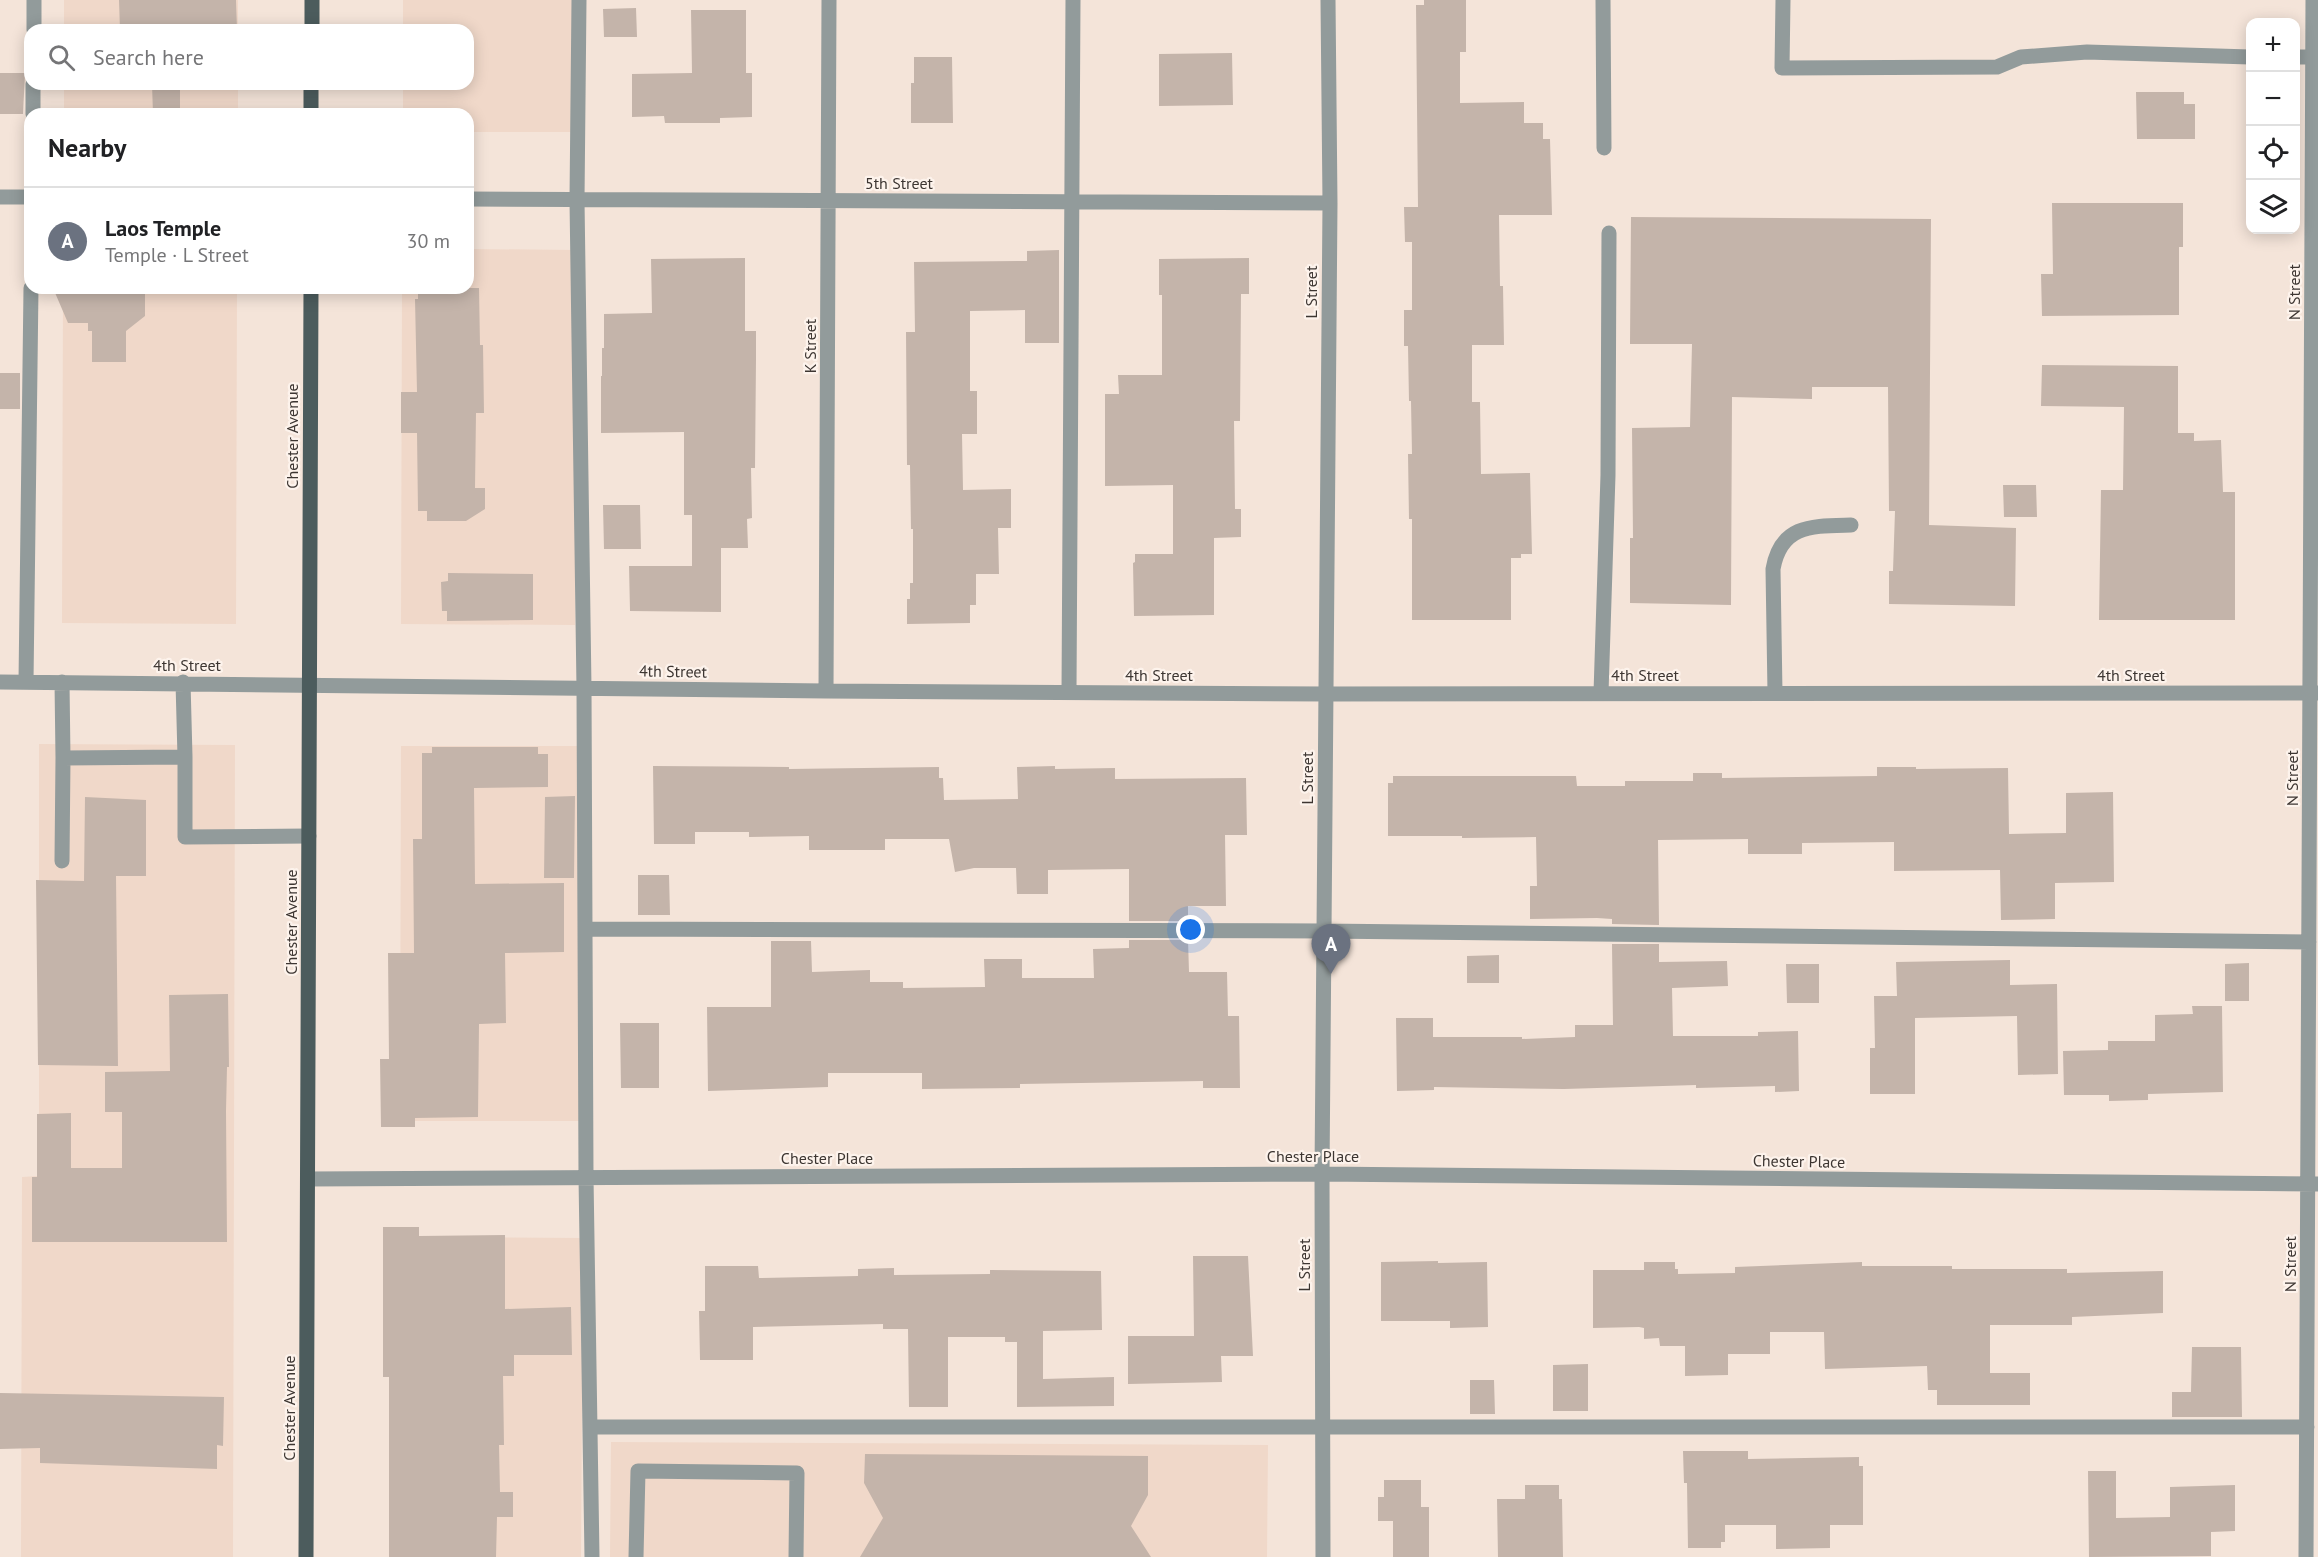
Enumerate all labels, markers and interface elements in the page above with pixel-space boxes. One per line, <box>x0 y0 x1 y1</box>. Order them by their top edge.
map controls <box>2246 18 2300 234</box>
button: + <box>2246 18 2300 72</box>
search box <box>24 24 474 90</box>
icon: search <box>45 41 78 74</box>
text: Search here <box>93 43 204 71</box>
button: − <box>2246 72 2300 126</box>
button: locate <box>2246 126 2300 180</box>
text: Nearby <box>48 131 126 164</box>
street label: 5th Street <box>865 173 934 193</box>
button: layers <box>2246 180 2300 234</box>
text: Laos Temple <box>105 214 221 242</box>
text: A <box>61 228 74 254</box>
text: 30 m <box>407 228 450 254</box>
text: Temple · L Street <box>105 242 249 268</box>
street label: N Street <box>2284 263 2304 320</box>
street label: L Street <box>1301 265 1321 318</box>
street label: K Street <box>800 318 820 373</box>
street label: Chester Avenue <box>282 383 302 489</box>
street label: 4th Street <box>153 655 222 675</box>
street label: 4th Street <box>639 660 708 682</box>
street label: 4th Street <box>1125 665 1194 685</box>
street label: 4th Street <box>1611 665 1680 685</box>
street label: 4th Street <box>2097 665 2166 685</box>
street label: N Street <box>2282 749 2302 806</box>
street label: L Street <box>1297 751 1317 804</box>
street label: Chester Avenue <box>281 869 301 975</box>
your location <box>1176 915 1205 944</box>
pin: A <box>1312 924 1350 974</box>
street label: Chester Place <box>1267 1146 1359 1166</box>
street label: Chester Place <box>781 1148 873 1168</box>
street label: Chester Place <box>1753 1150 1845 1172</box>
street label: N Street <box>2280 1235 2300 1292</box>
street label: L Street <box>1294 1238 1314 1291</box>
street label: Chester Avenue <box>279 1355 299 1461</box>

